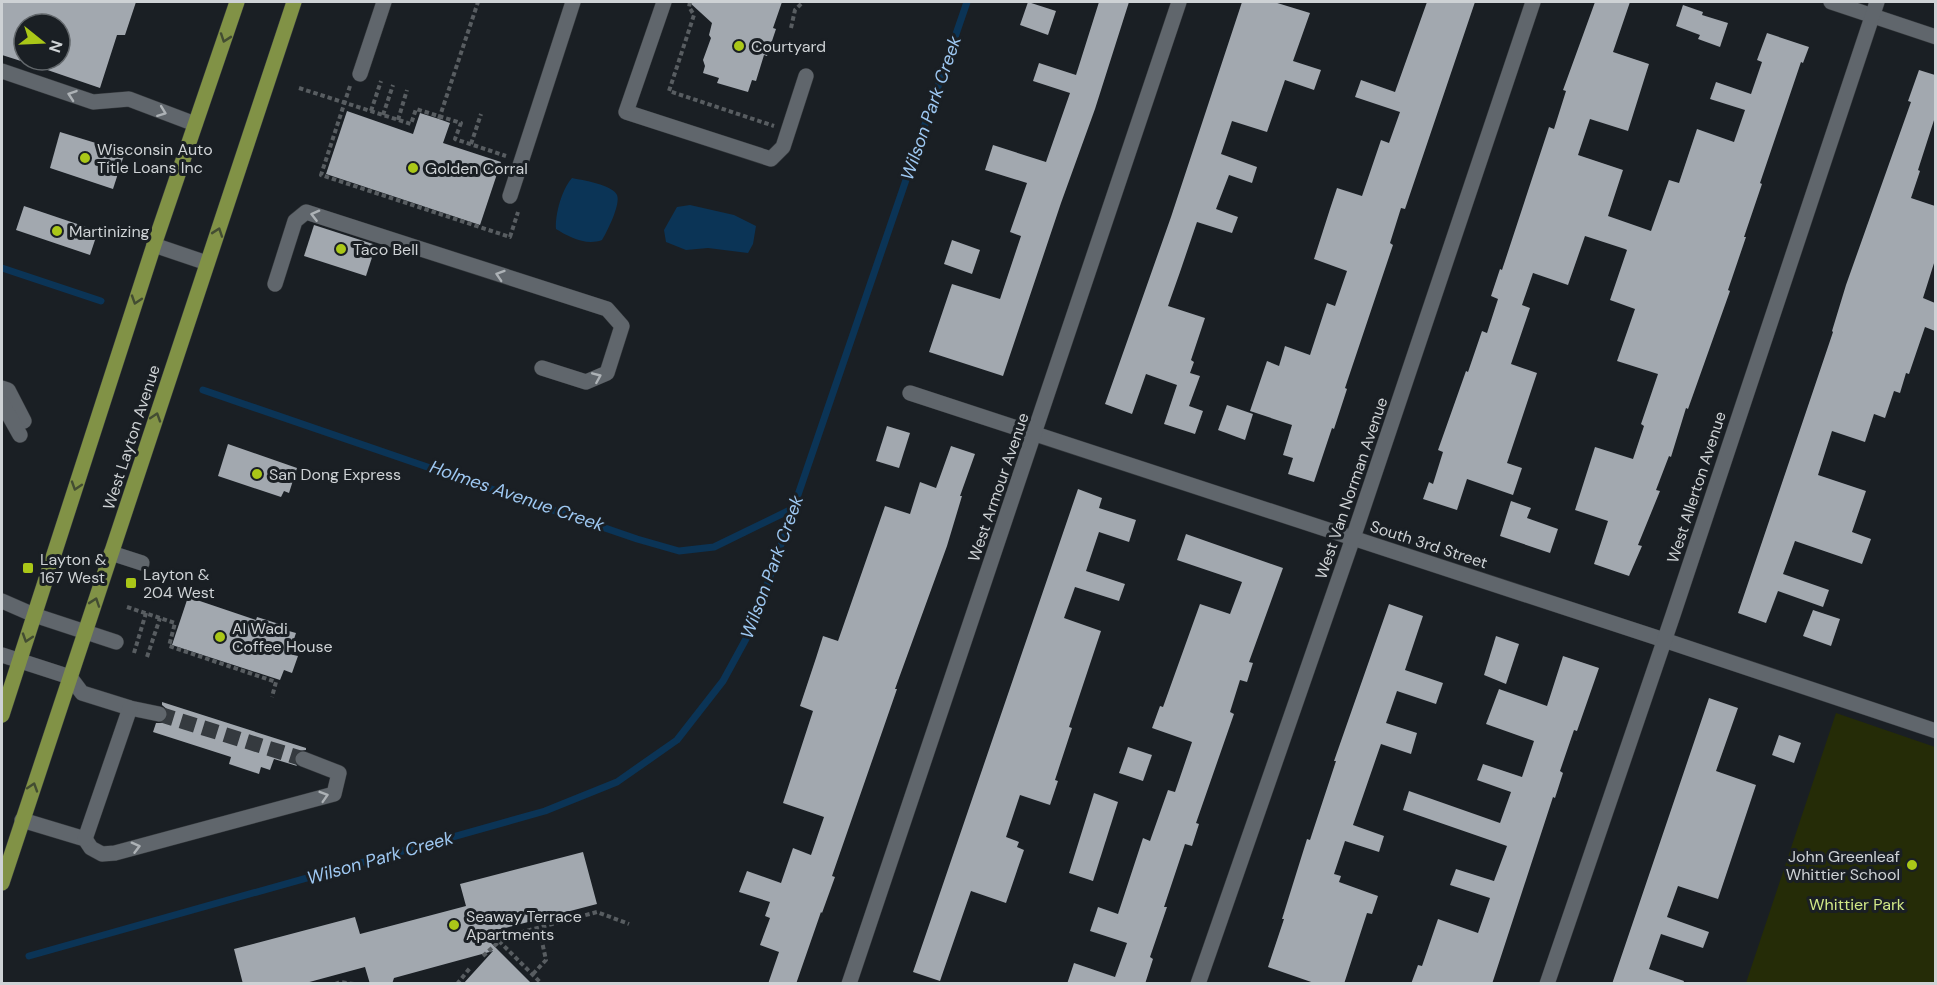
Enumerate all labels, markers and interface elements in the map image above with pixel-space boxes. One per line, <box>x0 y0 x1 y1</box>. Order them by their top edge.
north arrow <box>12 12 72 72</box>
one-way arrow <box>220 32 232 43</box>
water label: Wilson Park Creek <box>895 32 967 183</box>
place label: Courtyard <box>751 36 826 57</box>
text: N <box>44 38 68 55</box>
marker: Courtyard <box>732 39 746 53</box>
one-way arrow <box>67 89 78 102</box>
one-way arrow <box>156 104 167 117</box>
place label: Wisconsin Auto Title Loans Inc <box>97 139 213 178</box>
marker: Wisconsin Auto Title Loans Inc <box>78 151 92 165</box>
place label: Golden Corral <box>425 158 528 179</box>
marker: Golden Corral <box>406 161 420 175</box>
one-way arrow <box>310 210 320 223</box>
place label: Martinizing <box>69 221 150 242</box>
marker: Martinizing <box>50 224 64 238</box>
one-way arrow <box>210 227 223 238</box>
place label: Taco Bell <box>353 239 418 260</box>
marker: Taco Bell <box>334 242 348 256</box>
one-way arrow <box>495 269 506 282</box>
one-way arrow <box>131 294 143 305</box>
street label: West Layton Avenue <box>98 362 165 512</box>
one-way arrow <box>591 373 602 385</box>
street label: West Van Norman Avenue <box>1310 394 1393 582</box>
street label: West Allerton Avenue <box>1662 409 1731 566</box>
street label: West Armour Avenue <box>963 410 1034 564</box>
one-way arrow <box>149 412 161 423</box>
water label: Holmes Avenue Creek <box>426 455 608 537</box>
place label: San Dong Express <box>269 464 401 485</box>
marker: San Dong Express <box>250 467 264 481</box>
one-way arrow <box>71 480 83 491</box>
water label: Wilson Park Creek <box>735 491 809 642</box>
street label: South 3rd Street <box>1367 516 1490 573</box>
place label: Layton & 167 West <box>40 549 107 588</box>
marker: Layton & 167 West <box>21 561 35 575</box>
place label: Layton & 204 West <box>143 564 215 603</box>
marker: Layton & 204 West <box>124 576 138 590</box>
one-way arrow <box>87 597 100 608</box>
place label: Al Wadi Coffee House <box>232 618 333 657</box>
marker: Al Wadi Coffee House <box>213 630 227 644</box>
one-way arrow <box>21 632 34 643</box>
one-way arrow <box>26 782 38 793</box>
one-way arrow <box>319 791 329 803</box>
water label: Wilson Park Creek <box>304 825 457 890</box>
one-way arrow <box>131 842 141 855</box>
place label: John Greenleaf Whittier School <box>1786 846 1900 885</box>
marker: John Greenleaf Whittier School <box>1905 858 1919 872</box>
park label: Whittier Park <box>1809 894 1905 915</box>
place label: Seaway Terrace Apartments <box>466 906 582 945</box>
marker: Seaway Terrace Apartments <box>447 918 461 932</box>

